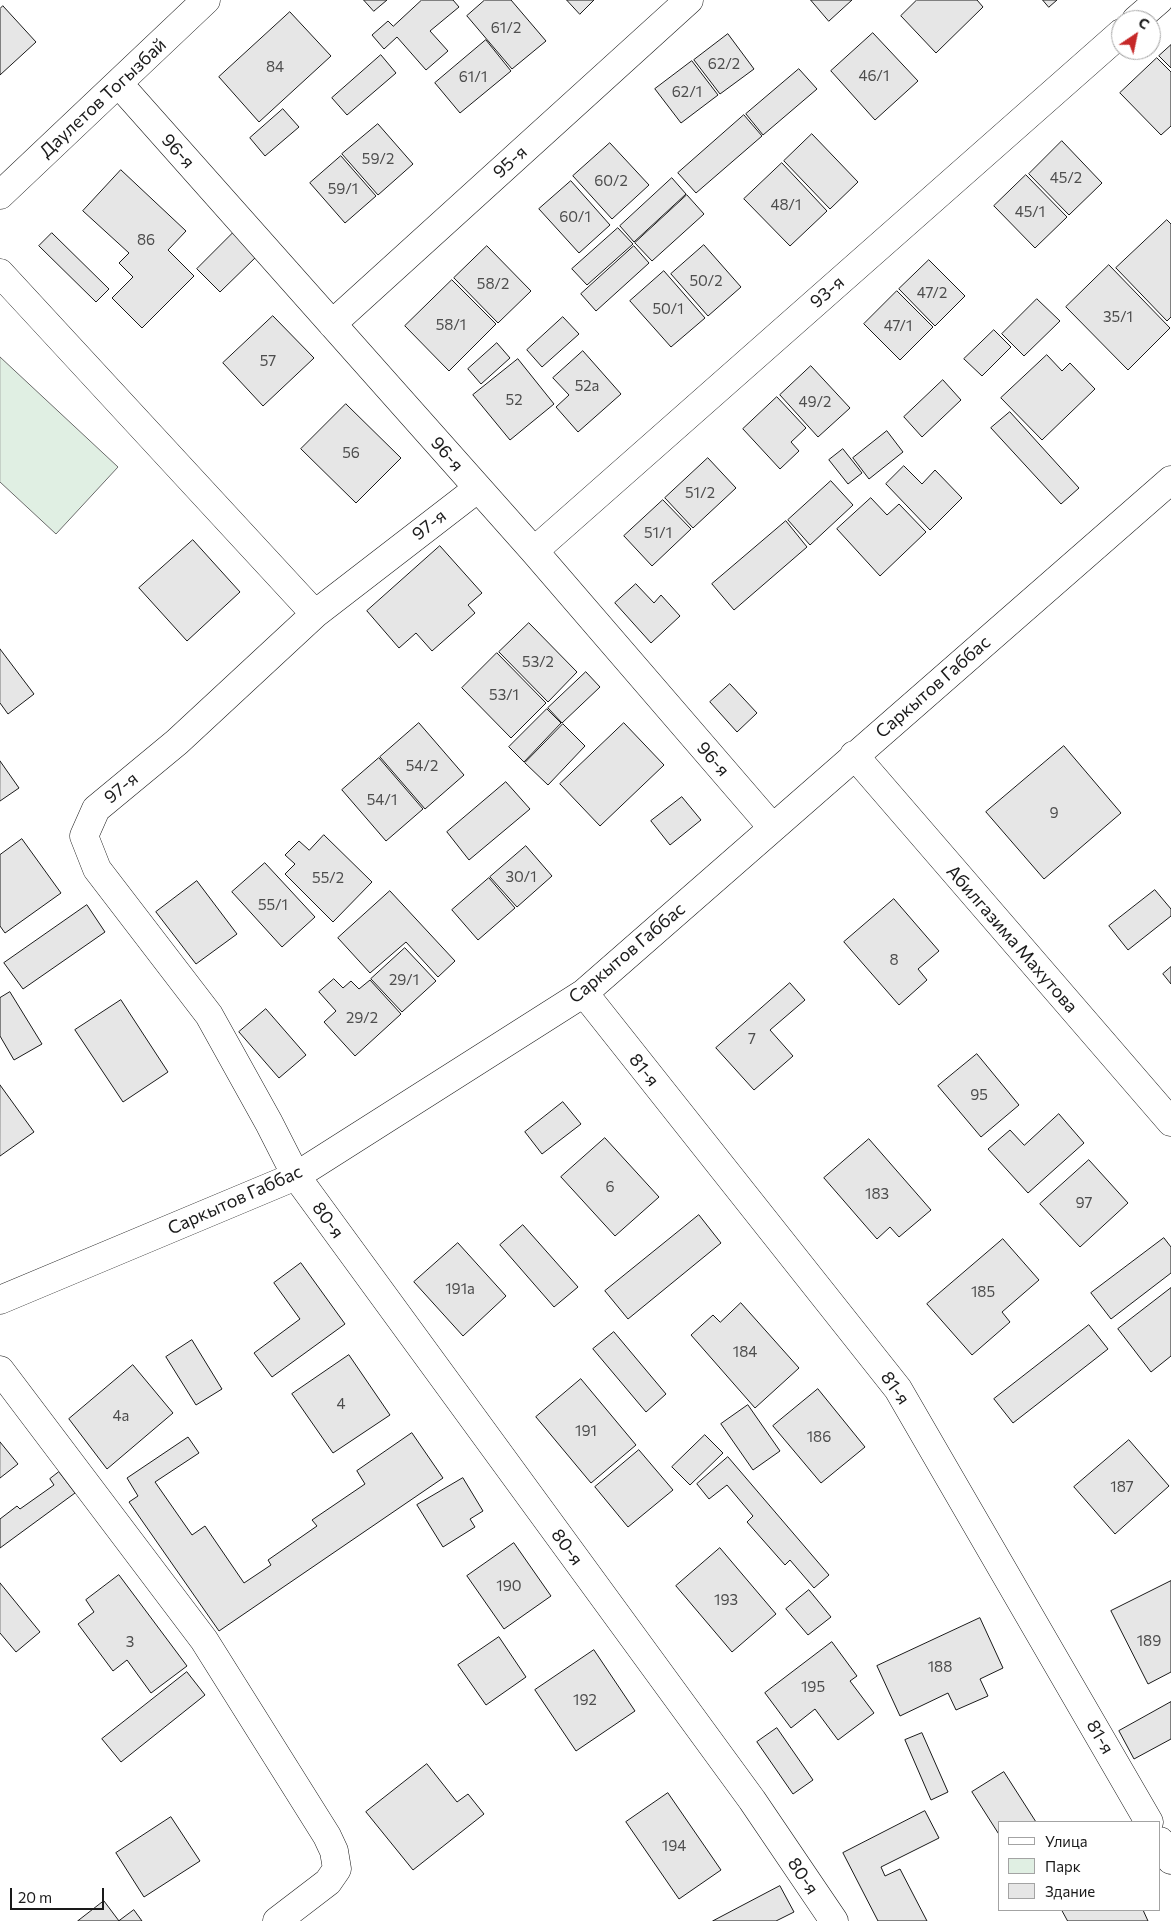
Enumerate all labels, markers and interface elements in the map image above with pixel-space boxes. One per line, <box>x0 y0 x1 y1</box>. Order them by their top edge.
north arrow <box>1111 10 1161 60</box>
text: С <box>1135 13 1153 33</box>
house number: 61/2 <box>491 19 521 37</box>
street label: Даулетов Тогызбай <box>35 34 171 162</box>
house number: 62/2 <box>708 55 740 73</box>
house number: 84 <box>266 58 284 76</box>
house number: 46/1 <box>859 67 889 85</box>
house number: 61/1 <box>459 68 487 86</box>
house number: 62/1 <box>672 83 702 101</box>
street label: 96-я <box>157 129 199 173</box>
street label: 95-я <box>489 141 531 183</box>
house number: 59/2 <box>362 150 394 168</box>
house number: 45/2 <box>1050 169 1082 187</box>
house number: 60/2 <box>594 172 628 190</box>
house number: 59/1 <box>328 180 358 198</box>
house number: 48/1 <box>771 196 801 214</box>
house number: 45/1 <box>1015 203 1045 221</box>
house number: 60/1 <box>559 208 591 226</box>
house number: 86 <box>137 231 155 249</box>
street label: 93-я <box>805 271 849 313</box>
house number: 50/2 <box>689 272 723 290</box>
house number: 58/2 <box>477 275 509 293</box>
house number: 47/2 <box>917 284 947 302</box>
house number: 50/1 <box>652 300 684 318</box>
house number: 35/1 <box>1103 308 1133 326</box>
house number: 58/1 <box>436 316 466 334</box>
house number: 47/1 <box>884 317 912 335</box>
house number: 57 <box>260 352 276 370</box>
house number: 52а <box>575 377 599 395</box>
house number: 52 <box>506 391 522 409</box>
house number: 49/2 <box>799 393 831 411</box>
street label: 96-я <box>426 432 468 476</box>
house number: 56 <box>342 444 360 462</box>
house number: 51/2 <box>685 484 715 502</box>
street label: 97-я <box>408 505 450 545</box>
house number: 51/1 <box>644 524 672 542</box>
street label: Саркытов Габбас <box>871 631 995 743</box>
house number: 53/2 <box>522 653 554 671</box>
house number: 53/1 <box>489 686 519 704</box>
street label: 96-я <box>692 737 734 781</box>
house number: 54/2 <box>406 757 438 775</box>
street label: 97-я <box>100 768 142 808</box>
house number: 54/1 <box>367 791 397 809</box>
house number: 9 <box>1049 804 1059 822</box>
street label: Абилгазима Махутова <box>942 861 1082 1017</box>
house number: 30/1 <box>505 868 537 886</box>
house number: 55/2 <box>312 869 344 887</box>
house number: 55/1 <box>258 896 288 914</box>
street label: Саркытов Габбас <box>565 898 689 1008</box>
house number: 8 <box>889 951 899 969</box>
house number: 29/1 <box>389 971 419 989</box>
house number: 29/2 <box>346 1009 378 1027</box>
house number: 7 <box>748 1030 756 1048</box>
street label: 81-я <box>625 1049 663 1091</box>
house number: 95 <box>970 1086 988 1104</box>
street label: Саркытов Габбас <box>164 1161 306 1239</box>
house number: 6 <box>605 1178 615 1196</box>
house number: 183 <box>865 1185 889 1203</box>
house number: 97 <box>1076 1194 1092 1212</box>
street label: 80-я <box>308 1198 348 1242</box>
house number: 191а <box>445 1280 475 1298</box>
house number: 185 <box>971 1283 995 1301</box>
house number: 184 <box>733 1343 757 1361</box>
street label: 81-я <box>876 1367 914 1409</box>
house number: 4 <box>337 1395 345 1413</box>
house number: 4а <box>113 1407 129 1425</box>
house number: 191 <box>575 1422 597 1440</box>
house number: 186 <box>807 1428 831 1446</box>
house number: 187 <box>1110 1478 1134 1496</box>
street label: 80-я <box>547 1525 587 1569</box>
house number: 190 <box>496 1577 522 1595</box>
house number: 193 <box>714 1591 738 1609</box>
house number: 189 <box>1137 1632 1161 1650</box>
house number: 3 <box>126 1633 134 1651</box>
house number: 188 <box>928 1658 952 1676</box>
house number: 195 <box>801 1678 825 1696</box>
house number: 192 <box>573 1691 597 1709</box>
street label: 81-я <box>1082 1716 1118 1758</box>
legend <box>998 1821 1161 1911</box>
text: Улица <box>1045 1832 1087 1850</box>
house number: 194 <box>662 1837 686 1855</box>
street label: 80-я <box>783 1853 823 1899</box>
text: Парк <box>1045 1857 1081 1875</box>
scale bar <box>12 1878 106 1910</box>
text: Здание <box>1045 1882 1095 1900</box>
text: 20 m <box>18 1888 52 1906</box>

